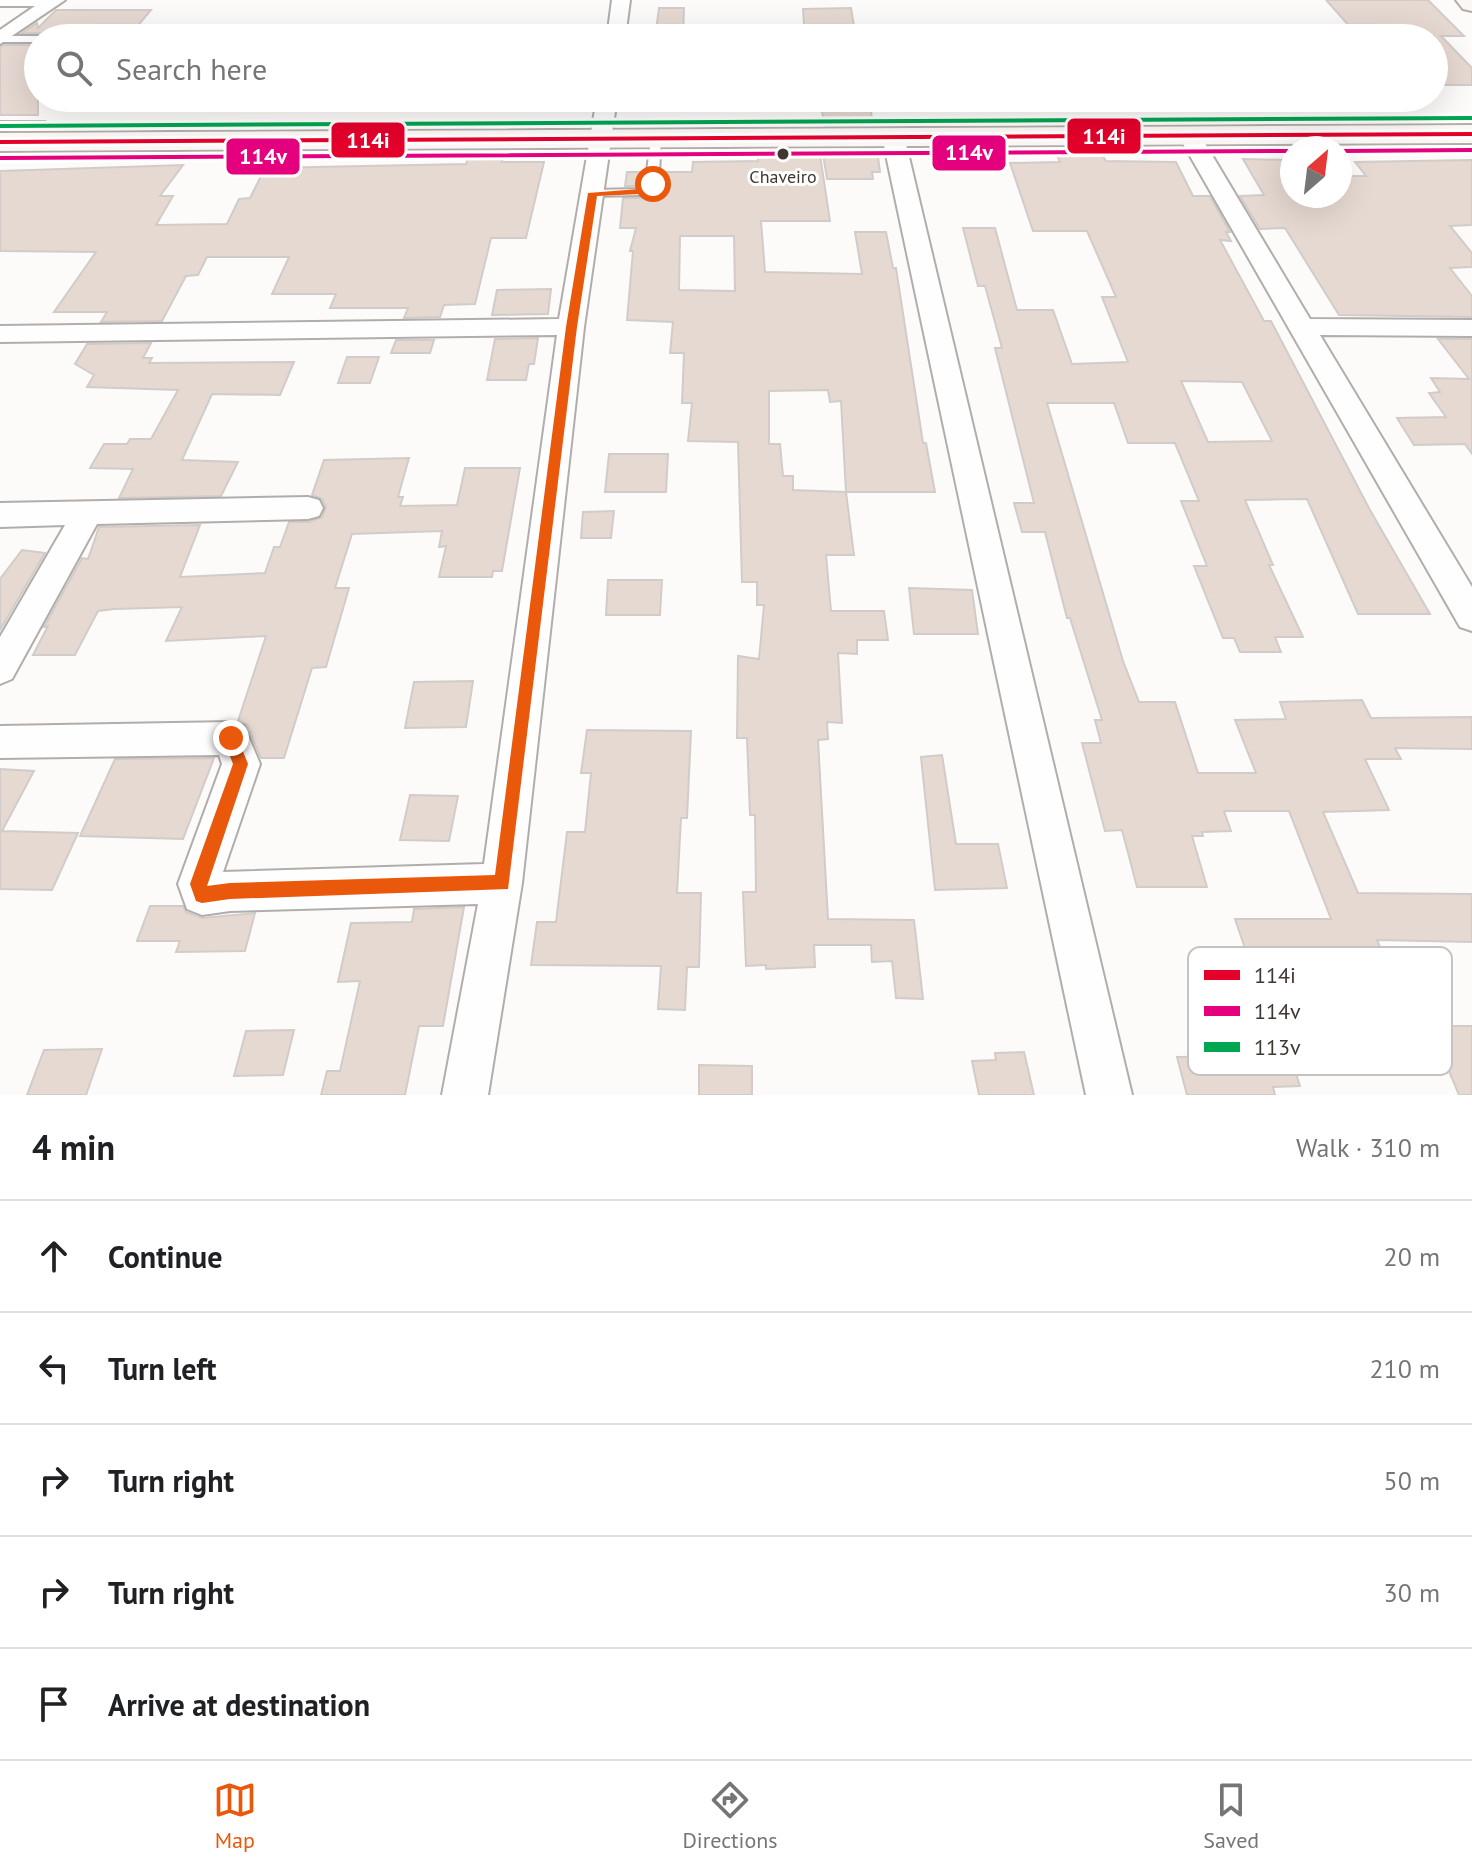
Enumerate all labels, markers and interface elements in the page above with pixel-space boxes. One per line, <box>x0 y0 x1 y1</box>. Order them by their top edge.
search box <box>24 24 1448 112</box>
icon: search <box>52 46 96 90</box>
text: Search here <box>116 49 267 88</box>
line badge: 114i <box>1066 117 1142 155</box>
line badge: 114i <box>330 121 406 159</box>
text: 114i <box>1082 122 1126 150</box>
text: 114i <box>346 126 390 154</box>
line badge: 114v <box>931 134 1007 172</box>
north arrow <box>1280 136 1352 208</box>
line badge: 114v <box>225 137 301 176</box>
text: 114v <box>945 138 993 166</box>
text: 114v <box>239 142 287 170</box>
marker: Chaveiro <box>775 146 791 162</box>
place label: Chaveiro <box>749 165 817 188</box>
route start <box>635 166 671 202</box>
route end <box>213 720 249 756</box>
legend <box>1188 947 1452 1075</box>
text: 114i <box>1254 961 1296 989</box>
text: 114v <box>1254 997 1301 1025</box>
text: 113v <box>1254 1033 1301 1061</box>
text: 4 min <box>32 1125 115 1169</box>
text: Walk · 310 m <box>1296 1131 1440 1164</box>
icon: ahead <box>32 1234 76 1278</box>
text: Continue <box>108 1237 222 1276</box>
text: 20 m <box>1384 1240 1440 1273</box>
icon: left <box>32 1346 76 1390</box>
text: Turn left <box>108 1349 216 1388</box>
text: 210 m <box>1369 1352 1440 1385</box>
icon: right <box>32 1458 76 1502</box>
text: Turn right <box>108 1461 234 1500</box>
text: 50 m <box>1384 1464 1440 1497</box>
icon: right <box>32 1570 76 1614</box>
text: Turn right <box>108 1573 234 1612</box>
text: 30 m <box>1384 1576 1440 1609</box>
icon: arrive <box>32 1682 76 1726</box>
text: Arrive at destination <box>108 1685 370 1724</box>
tab: Map <box>213 1778 257 1854</box>
tab: Directions <box>682 1778 778 1854</box>
tab: Saved <box>1203 1778 1259 1854</box>

